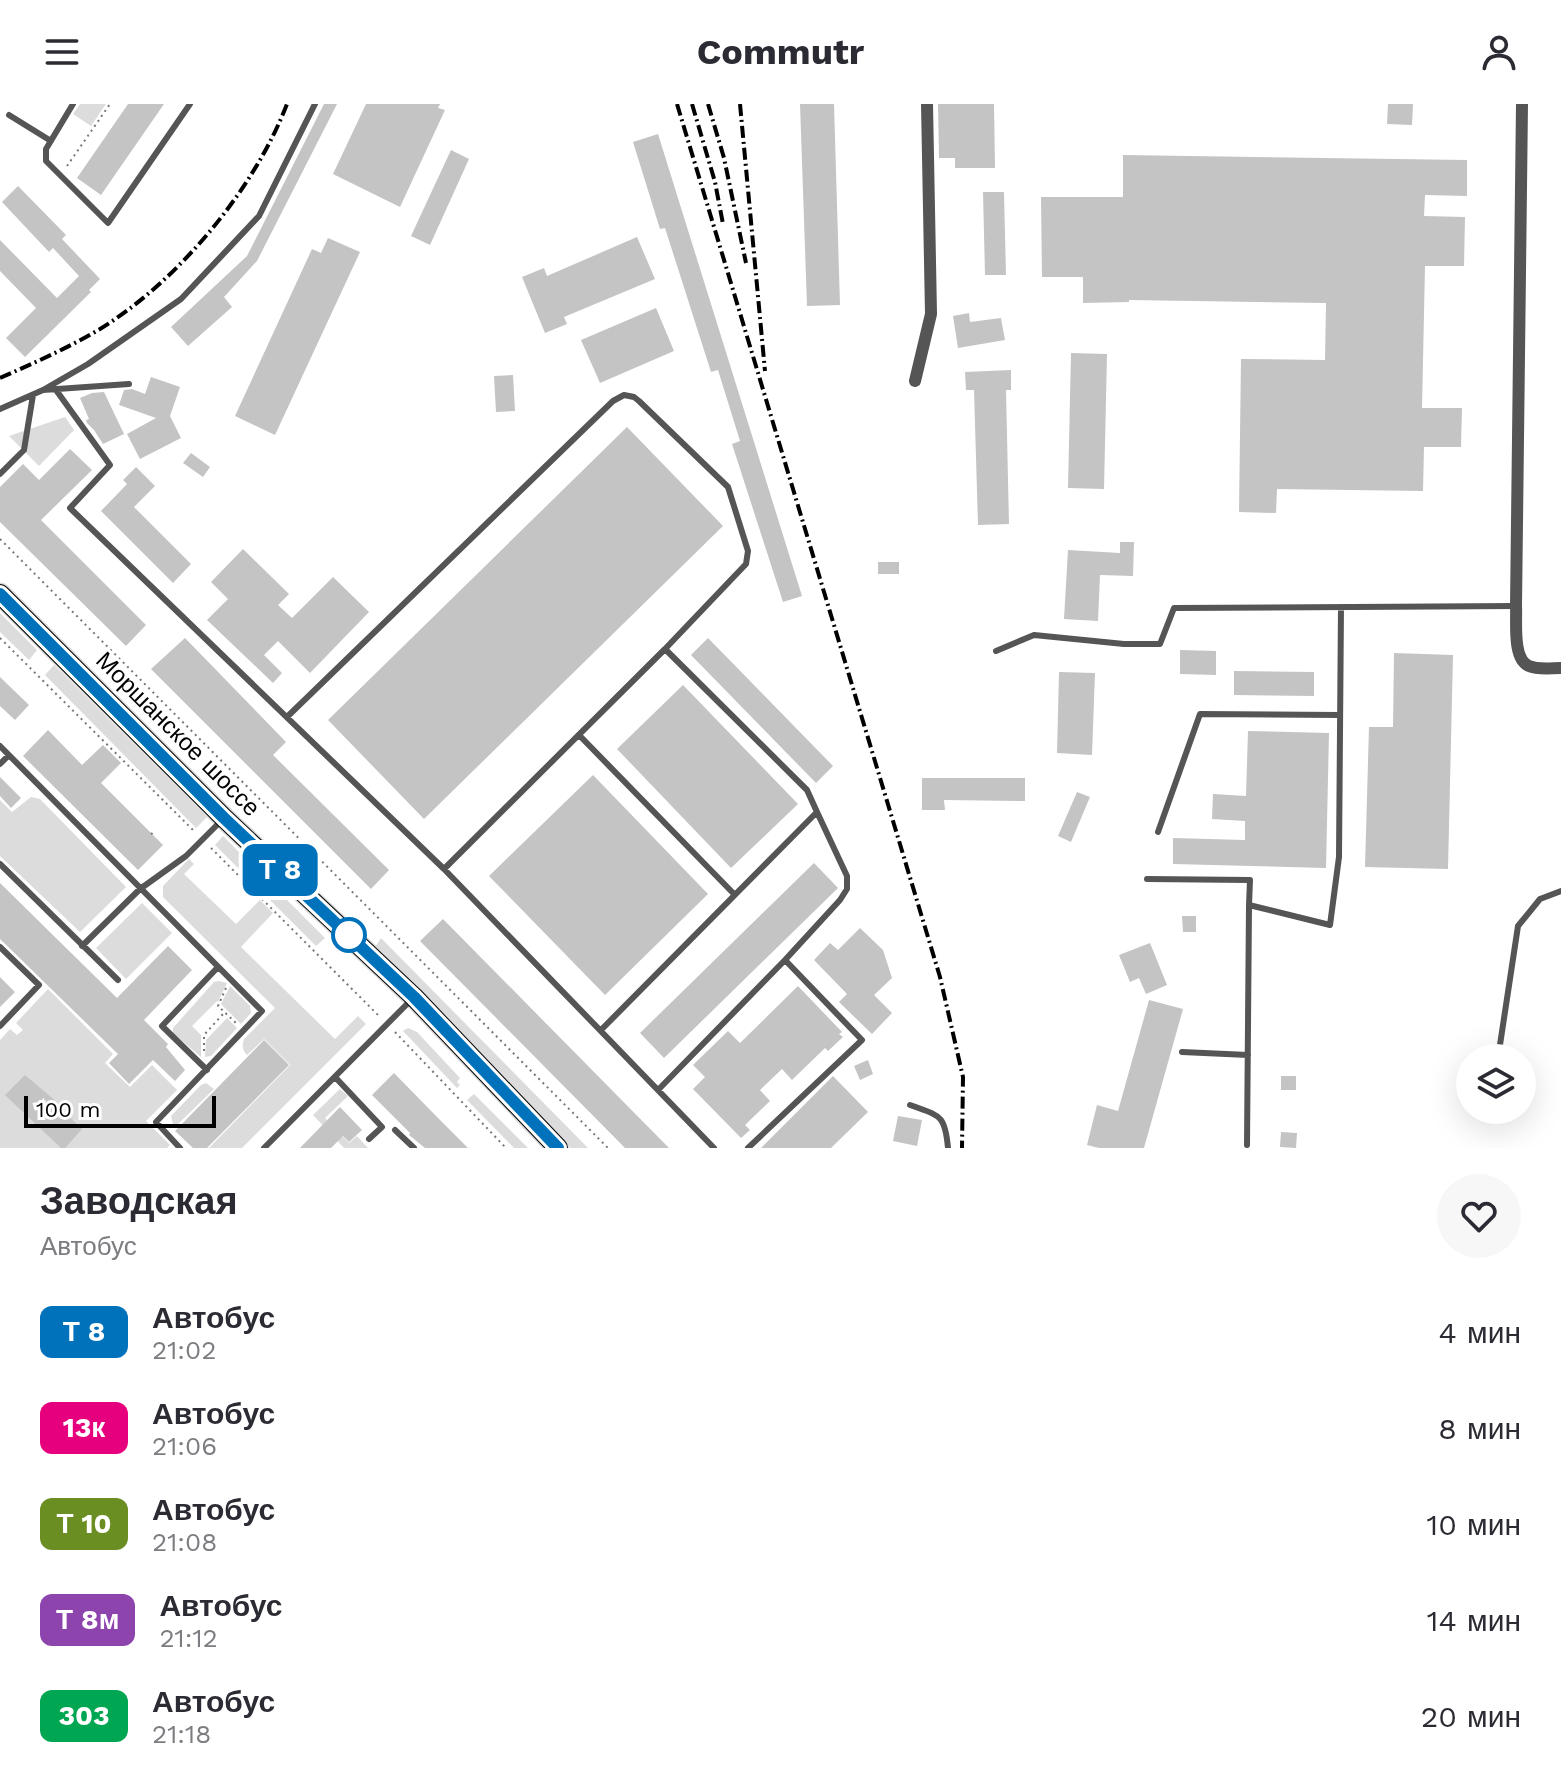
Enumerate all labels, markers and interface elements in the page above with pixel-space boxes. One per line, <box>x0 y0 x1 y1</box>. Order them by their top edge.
icon: menu <box>40 30 84 74</box>
icon: person <box>1477 30 1521 74</box>
text: Commutr <box>697 31 864 73</box>
street label: Моршанское шоссе <box>90 646 266 822</box>
line badge: Т 8 <box>234 844 326 896</box>
text: Т 8 <box>259 853 301 886</box>
unlabelled marker <box>332 918 366 952</box>
map controls <box>1456 1044 1536 1124</box>
button: layers <box>1456 1044 1536 1124</box>
scale bar <box>24 1092 216 1128</box>
text: 100 m <box>36 1097 100 1122</box>
button: heart <box>1437 1174 1521 1258</box>
text: Заводская <box>40 1179 238 1223</box>
text: Автобус <box>40 1231 137 1261</box>
text: Автобус <box>152 1300 275 1335</box>
text: Т 8 <box>63 1315 105 1348</box>
text: 4 мин <box>1438 1315 1521 1350</box>
text: 21:02 <box>152 1335 216 1365</box>
text: Автобус <box>152 1396 275 1431</box>
text: 13к <box>63 1411 105 1444</box>
text: 8 мин <box>1438 1411 1521 1446</box>
text: 21:06 <box>152 1431 217 1461</box>
text: Автобус <box>152 1492 275 1527</box>
text: Т 10 <box>57 1507 112 1540</box>
text: 10 мин <box>1426 1507 1521 1542</box>
text: 21:08 <box>152 1527 217 1557</box>
text: Автобус <box>159 1588 282 1623</box>
text: Т 8м <box>56 1603 119 1636</box>
text: 14 мин <box>1427 1603 1521 1638</box>
text: 21:12 <box>159 1623 218 1653</box>
text: Автобус <box>152 1684 275 1719</box>
text: 303 <box>58 1699 110 1732</box>
text: 20 мин <box>1421 1699 1521 1734</box>
text: 21:18 <box>152 1719 211 1749</box>

